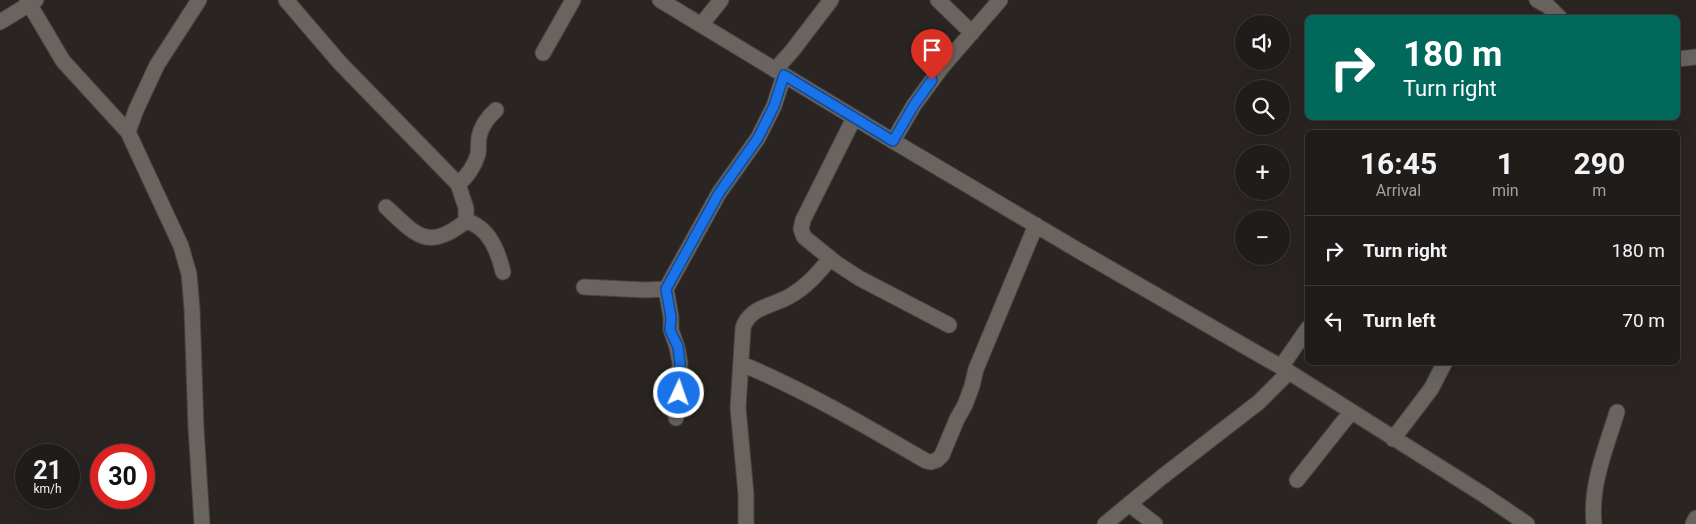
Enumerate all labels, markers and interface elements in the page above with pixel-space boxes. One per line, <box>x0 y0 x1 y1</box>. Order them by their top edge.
map controls <box>1235 15 1290 265</box>
button: sound <box>1235 15 1290 70</box>
pin <box>911 29 953 80</box>
text: 180 m <box>1403 34 1502 75</box>
icon: right <box>1320 35 1385 100</box>
icon: arrive <box>918 36 946 64</box>
text: Turn right <box>1403 76 1497 101</box>
button: search <box>1235 80 1290 135</box>
button: + <box>1235 145 1290 200</box>
text: 16:45 <box>1360 146 1437 181</box>
text: 1 <box>1497 146 1514 181</box>
text: 290 <box>1574 146 1625 181</box>
text: Arrival <box>1376 181 1421 200</box>
text: min <box>1492 181 1519 200</box>
text: m <box>1592 181 1606 200</box>
button: − <box>1235 210 1290 265</box>
icon: right <box>1320 237 1348 265</box>
text: Turn right <box>1363 239 1447 262</box>
text: 180 m <box>1612 239 1665 262</box>
icon: left <box>1320 307 1348 335</box>
text: Turn left <box>1363 309 1436 332</box>
text: 70 m <box>1622 309 1665 332</box>
position arrow <box>652 366 704 418</box>
speed limit sign: 30 <box>90 444 155 509</box>
text: 21 <box>33 456 62 485</box>
text: km/h <box>33 482 62 496</box>

